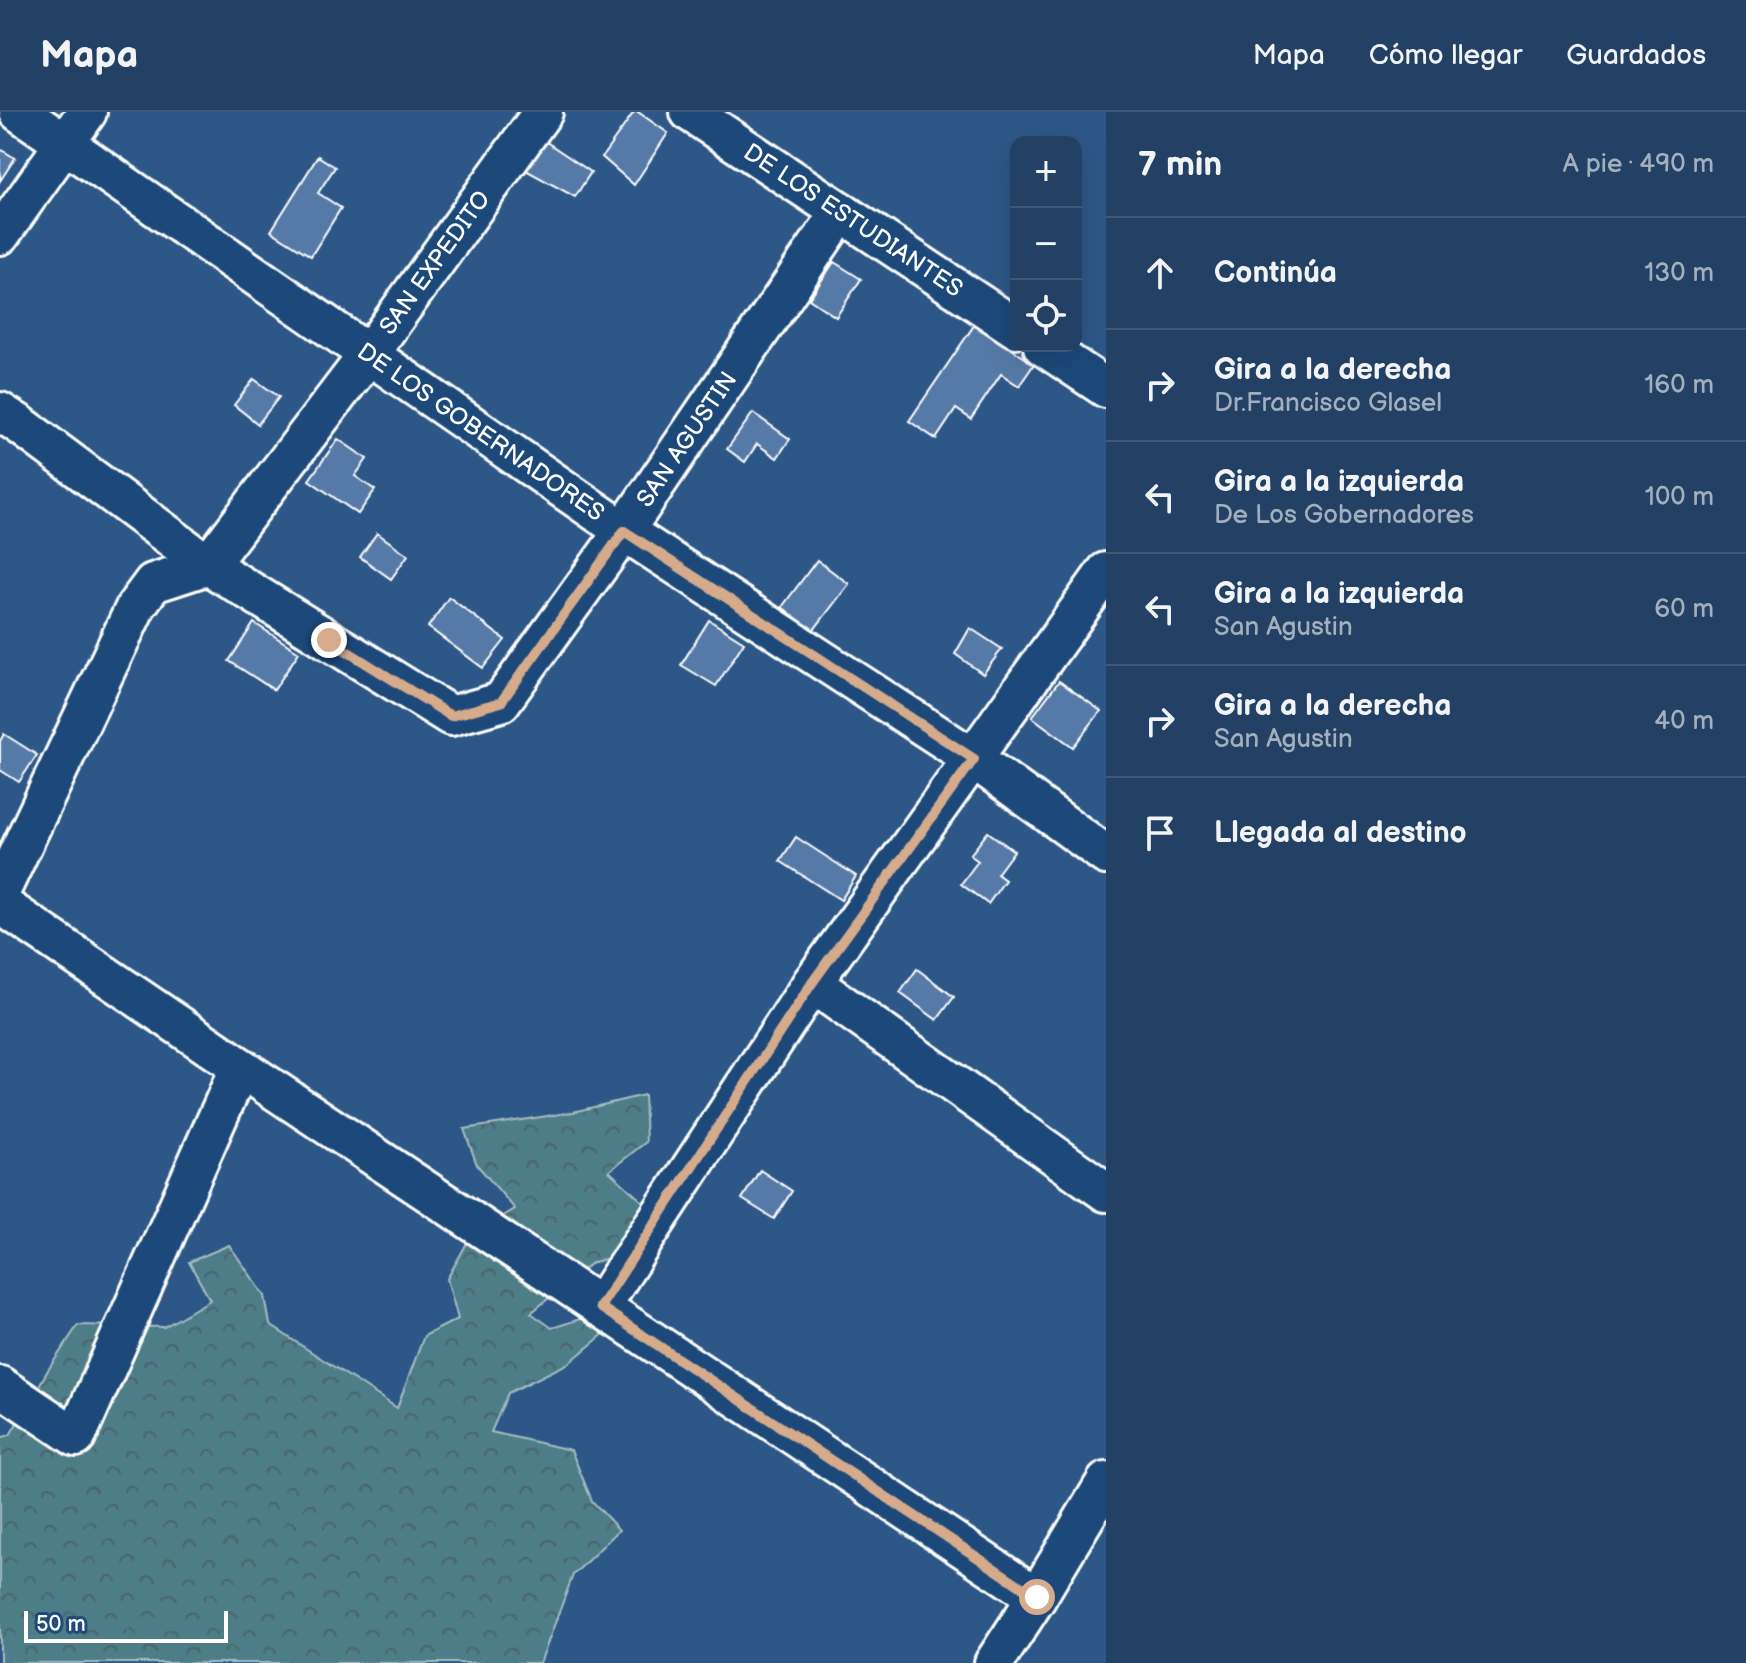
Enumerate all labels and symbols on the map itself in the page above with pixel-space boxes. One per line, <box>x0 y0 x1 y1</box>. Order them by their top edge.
street label: DE LOS ESTUDIANTES <box>738 137 968 303</box>
street label: SAN EXPEDITO <box>373 185 496 340</box>
street label: DE LOS GOBERNADORES <box>352 336 610 527</box>
street label: SAN AGUSTIN <box>630 366 743 512</box>
route end <box>311 622 347 658</box>
route start <box>1019 1579 1055 1615</box>
scale bar <box>24 1607 228 1643</box>

